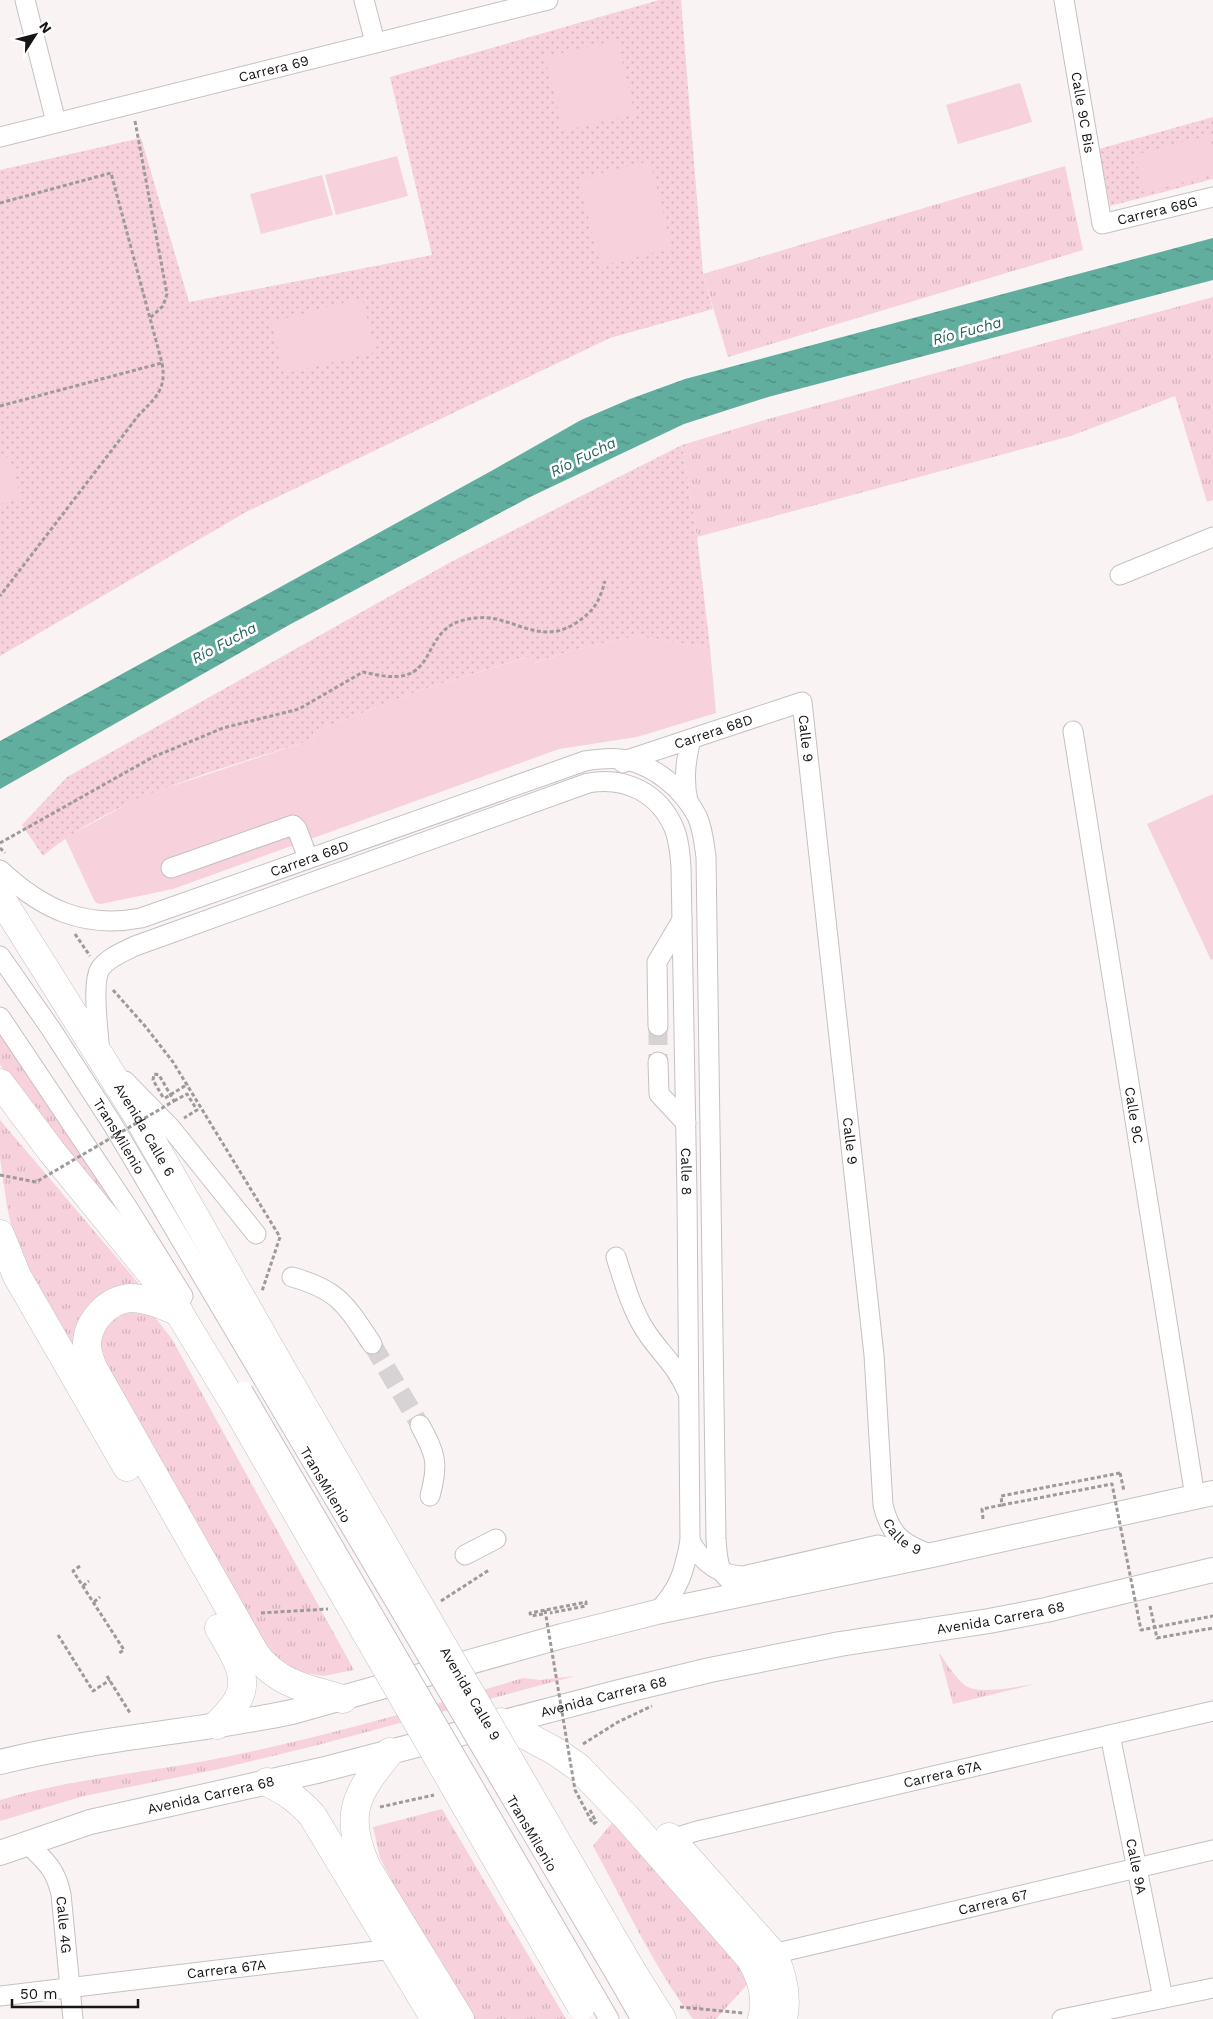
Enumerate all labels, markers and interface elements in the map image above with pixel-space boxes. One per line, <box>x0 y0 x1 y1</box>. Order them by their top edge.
north arrow <box>10 10 60 60</box>
text: N <box>36 18 55 36</box>
street label: Carrera 69 <box>237 52 310 85</box>
street label: Calle 9C Bis <box>1068 70 1098 154</box>
street label: Carrera 68G <box>1115 193 1199 228</box>
water label: Río Fucha <box>931 313 1003 349</box>
water label: Río Fucha <box>547 433 619 481</box>
water label: Río Fucha <box>189 618 259 668</box>
street label: Carrera 68D <box>672 711 755 752</box>
street label: Calle 9 <box>795 714 817 763</box>
street label: Carrera 68D <box>268 837 351 880</box>
street label: Avenida Calle 6 <box>111 1080 178 1179</box>
street label: Calle 9C <box>1122 1086 1147 1145</box>
street label: TransMilenio <box>90 1095 148 1177</box>
street label: Calle 9 <box>840 1116 861 1166</box>
street label: Calle 8 <box>678 1147 695 1195</box>
street label: TransMilenio <box>297 1444 354 1526</box>
street label: Calle 9 <box>880 1516 924 1558</box>
street label: Avenida Carrera 68 <box>936 1598 1066 1637</box>
street label: Avenida Calle 9 <box>437 1644 504 1743</box>
street label: Avenida Carrera 68 <box>539 1673 668 1720</box>
street label: Carrera 67A <box>902 1757 983 1791</box>
street label: Avenida Carrera 68 <box>146 1773 276 1817</box>
street label: TransMilenio <box>503 1792 561 1874</box>
street label: Calle 9A <box>1123 1837 1150 1896</box>
street label: Carrera 67 <box>957 1886 1029 1918</box>
street label: Calle 4G <box>53 1895 75 1954</box>
street label: Carrera 67A <box>186 1956 267 1982</box>
scale bar <box>12 1976 139 2008</box>
text: 50 m <box>20 1985 57 2003</box>

